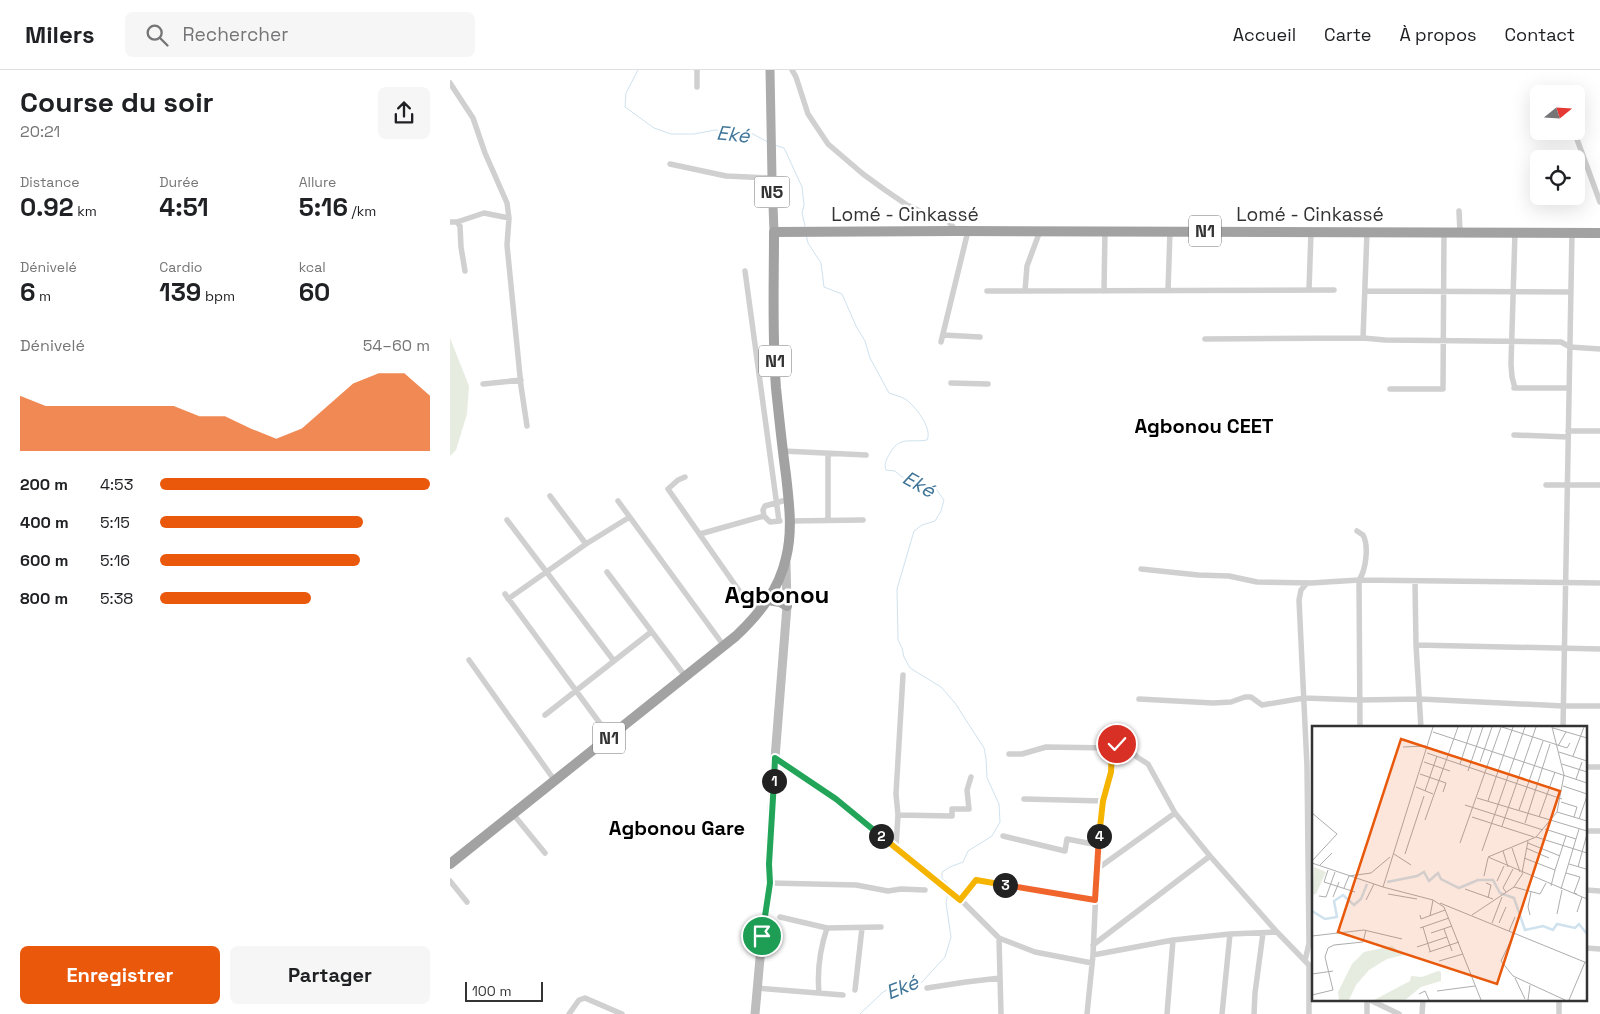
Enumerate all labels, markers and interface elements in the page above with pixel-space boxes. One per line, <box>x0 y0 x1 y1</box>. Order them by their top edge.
search box <box>125 12 475 57</box>
text: Milers <box>25 19 95 50</box>
icon: search <box>143 21 171 49</box>
text: Rechercher <box>183 22 288 47</box>
text: Accueil <box>1233 23 1296 46</box>
text: Carte <box>1324 23 1371 46</box>
text: À propos <box>1399 23 1477 46</box>
text: Contact <box>1505 23 1575 46</box>
text: Course du soir <box>20 84 214 120</box>
north arrow <box>1530 85 1585 140</box>
map controls <box>1530 85 1585 205</box>
button: share <box>378 87 430 139</box>
water label: Eké <box>715 119 752 149</box>
text: 20:21 <box>20 121 60 142</box>
button: locate <box>1530 150 1585 205</box>
text: Distance <box>20 173 80 191</box>
text: Durée <box>159 173 199 191</box>
text: Allure <box>299 173 336 191</box>
road number: N5 <box>754 176 790 208</box>
text: 0.92 <box>20 191 74 223</box>
text: 4:51 <box>159 191 209 223</box>
text: 5:16 <box>299 191 348 223</box>
text: km <box>74 202 97 220</box>
text: /km <box>348 202 376 220</box>
street label: Lomé - Cinkassé <box>831 202 979 227</box>
street label: Lomé - Cinkassé <box>1236 202 1384 227</box>
road number: N1 <box>1189 216 1221 247</box>
text: Dénivelé <box>20 258 77 276</box>
text: Cardio <box>159 258 203 276</box>
text: kcal <box>299 258 326 276</box>
text: 6 <box>20 276 35 308</box>
text: 139 <box>159 276 201 308</box>
text: 60 <box>299 276 330 308</box>
text: m <box>35 287 51 305</box>
text: bpm <box>201 287 235 305</box>
text: Dénivelé <box>20 335 85 356</box>
text: 54–60 m <box>363 335 430 356</box>
road number: N1 <box>759 346 791 376</box>
district label: Agbonou CEET <box>1134 413 1274 439</box>
water label: Eké <box>898 465 941 504</box>
text: 200 m <box>20 474 68 495</box>
text: 4:53 <box>100 474 133 495</box>
text: 400 m <box>20 512 69 533</box>
text: 5:15 <box>100 512 130 533</box>
text: 600 m <box>20 550 68 571</box>
text: 5:16 <box>100 550 130 571</box>
district label: Agbonou <box>725 579 829 610</box>
text: 800 m <box>20 588 68 609</box>
text: 5:38 <box>100 588 133 609</box>
road number: N1 <box>593 722 625 754</box>
pin <box>1096 723 1138 765</box>
inset map <box>1312 726 1588 1002</box>
icon: check <box>1103 730 1131 758</box>
pin: 1 <box>762 768 786 794</box>
text: 1 <box>771 772 778 790</box>
district label: Agbonou Gare <box>609 815 745 841</box>
pin: 2 <box>868 824 894 848</box>
pin: 4 <box>1086 824 1112 848</box>
text: 2 <box>877 827 886 845</box>
text: 4 <box>1095 827 1104 845</box>
pin: 3 <box>992 872 1018 898</box>
text: 3 <box>1001 876 1010 894</box>
pin <box>741 915 783 957</box>
icon: arrive <box>748 922 776 950</box>
button: Enregistrer <box>20 946 220 1004</box>
button: Partager <box>230 946 430 1004</box>
water label: Eké <box>882 968 923 1005</box>
scale bar <box>465 979 542 1002</box>
text: 100 m <box>472 982 511 1000</box>

